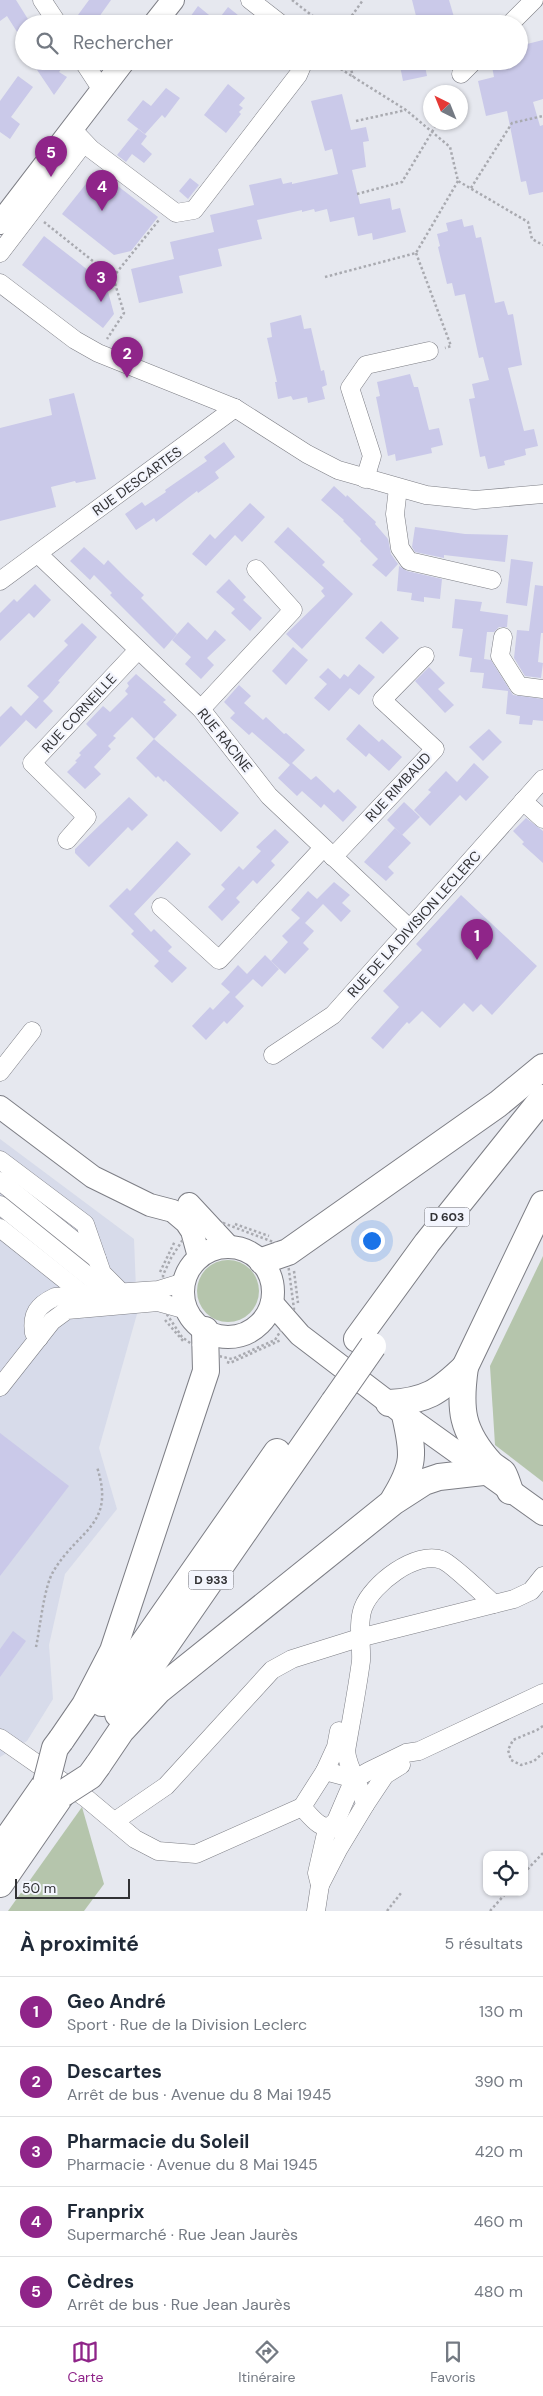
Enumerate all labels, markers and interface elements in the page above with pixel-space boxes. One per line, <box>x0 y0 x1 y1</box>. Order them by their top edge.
search box <box>15 15 528 70</box>
icon: search <box>33 29 61 57</box>
text: Rechercher <box>73 30 173 55</box>
north arrow <box>423 85 468 130</box>
pin: 5 <box>35 136 67 177</box>
pin: 4 <box>86 170 118 211</box>
pin: 3 <box>85 261 117 302</box>
pin: 2 <box>111 337 143 378</box>
street label: RUE DESCARTES <box>89 443 185 519</box>
street label: RUE CORNEILLE <box>38 670 120 756</box>
street label: RUE RACINE <box>194 704 256 776</box>
street label: RUE RIMBAUD <box>361 749 435 825</box>
street label: RUE DE LA DIVISION LECLERC <box>343 847 485 1001</box>
pin: 1 <box>461 919 493 960</box>
road number: D 603 <box>424 1208 470 1226</box>
your location <box>359 1228 385 1254</box>
road number: D 933 <box>188 1570 234 1590</box>
map controls <box>483 1851 528 1896</box>
button: locate <box>483 1851 528 1896</box>
scale bar <box>15 1876 130 1899</box>
text: 50 m <box>22 1879 56 1897</box>
text: À proximité <box>20 1930 139 1958</box>
text: 5 résultats <box>444 1933 523 1954</box>
text: Geo André <box>67 1989 166 2014</box>
text: 1 <box>33 2001 39 2022</box>
text: 130 m <box>479 2001 523 2022</box>
text: Sport · Rue de la Division Leclerc <box>67 2014 307 2035</box>
text: Descartes <box>67 2059 162 2084</box>
text: 2 <box>31 2071 41 2092</box>
text: 390 m <box>475 2071 523 2092</box>
text: Arrêt de bus · Avenue du 8 Mai 1945 <box>67 2084 332 2105</box>
text: Pharmacie du Soleil <box>67 2129 249 2154</box>
text: 3 <box>31 2141 41 2162</box>
text: 420 m <box>475 2141 523 2162</box>
text: Pharmacie · Avenue du 8 Mai 1945 <box>67 2154 318 2175</box>
text: Franprix <box>67 2199 144 2224</box>
text: 4 <box>31 2211 41 2232</box>
text: 460 m <box>474 2211 523 2232</box>
text: Supermarché · Rue Jean Jaurès <box>67 2224 298 2245</box>
text: Cèdres <box>67 2269 134 2294</box>
text: 5 <box>31 2281 41 2302</box>
text: 480 m <box>474 2281 523 2302</box>
text: Arrêt de bus · Rue Jean Jaurès <box>67 2294 291 2315</box>
tab: Carte <box>67 2338 103 2386</box>
tab: Itinéraire <box>238 2338 295 2386</box>
tab: Favoris <box>430 2338 476 2386</box>

